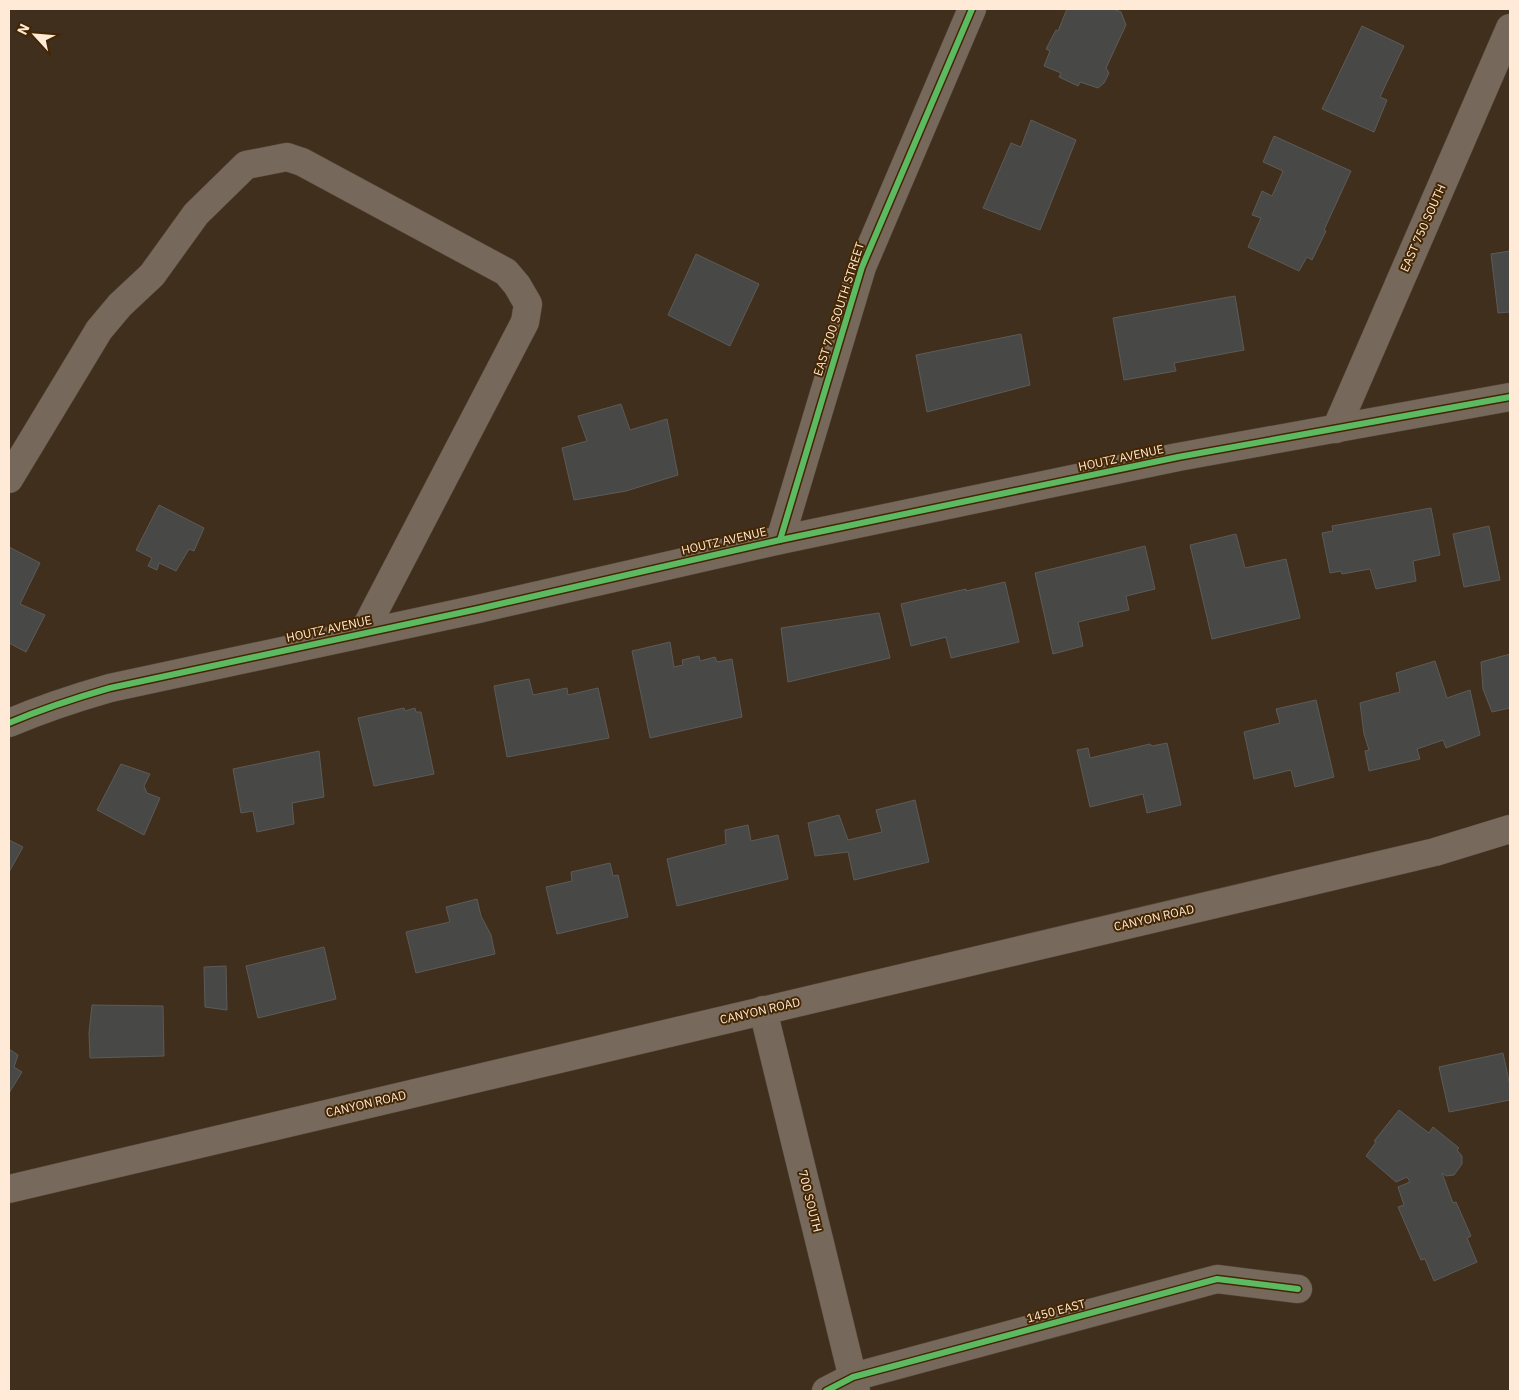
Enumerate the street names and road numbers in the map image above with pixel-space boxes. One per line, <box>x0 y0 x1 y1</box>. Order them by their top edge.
street label: EAST 750 SOUTH <box>1396 182 1449 274</box>
street label: EAST 700 SOUTH STREET <box>810 240 867 378</box>
street label: HOUTZ AVENUE <box>1077 441 1165 474</box>
street label: HOUTZ AVENUE <box>680 523 768 558</box>
street label: HOUTZ AVENUE <box>285 612 373 645</box>
street label: CANYON ROAD <box>1112 901 1195 934</box>
street label: CANYON ROAD <box>718 994 801 1027</box>
street label: CANYON ROAD <box>324 1087 407 1120</box>
street label: 700 SOUTH <box>796 1168 825 1233</box>
street label: 1450 EAST <box>1025 1295 1087 1326</box>

